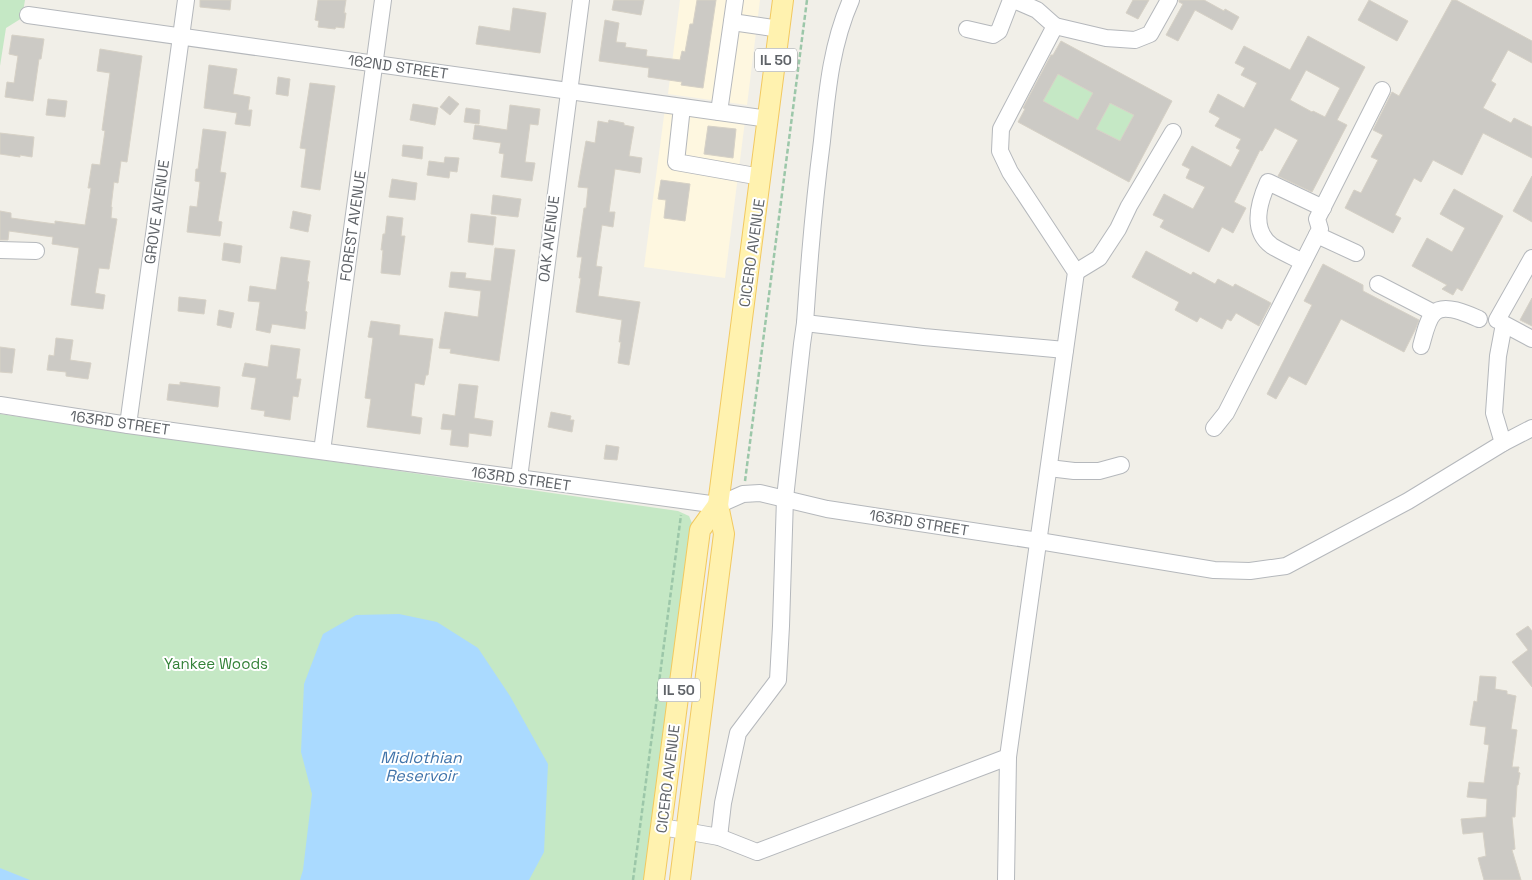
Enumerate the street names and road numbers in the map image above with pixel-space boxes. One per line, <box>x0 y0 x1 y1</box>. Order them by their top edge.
road number: IL 50 <box>755 48 797 72</box>
street label: 162ND STREET <box>347 50 450 83</box>
street label: GROVE AVENUE <box>140 158 173 265</box>
street label: FOREST AVENUE <box>335 169 370 282</box>
street label: OAK AVENUE <box>534 195 563 283</box>
street label: CICERO AVENUE <box>734 197 769 308</box>
street label: 163RD STREET <box>69 406 171 439</box>
street label: 163RD STREET <box>470 462 572 495</box>
street label: 163RD STREET <box>868 505 970 540</box>
road number: IL 50 <box>658 678 700 702</box>
street label: CICERO AVENUE <box>651 724 684 834</box>

